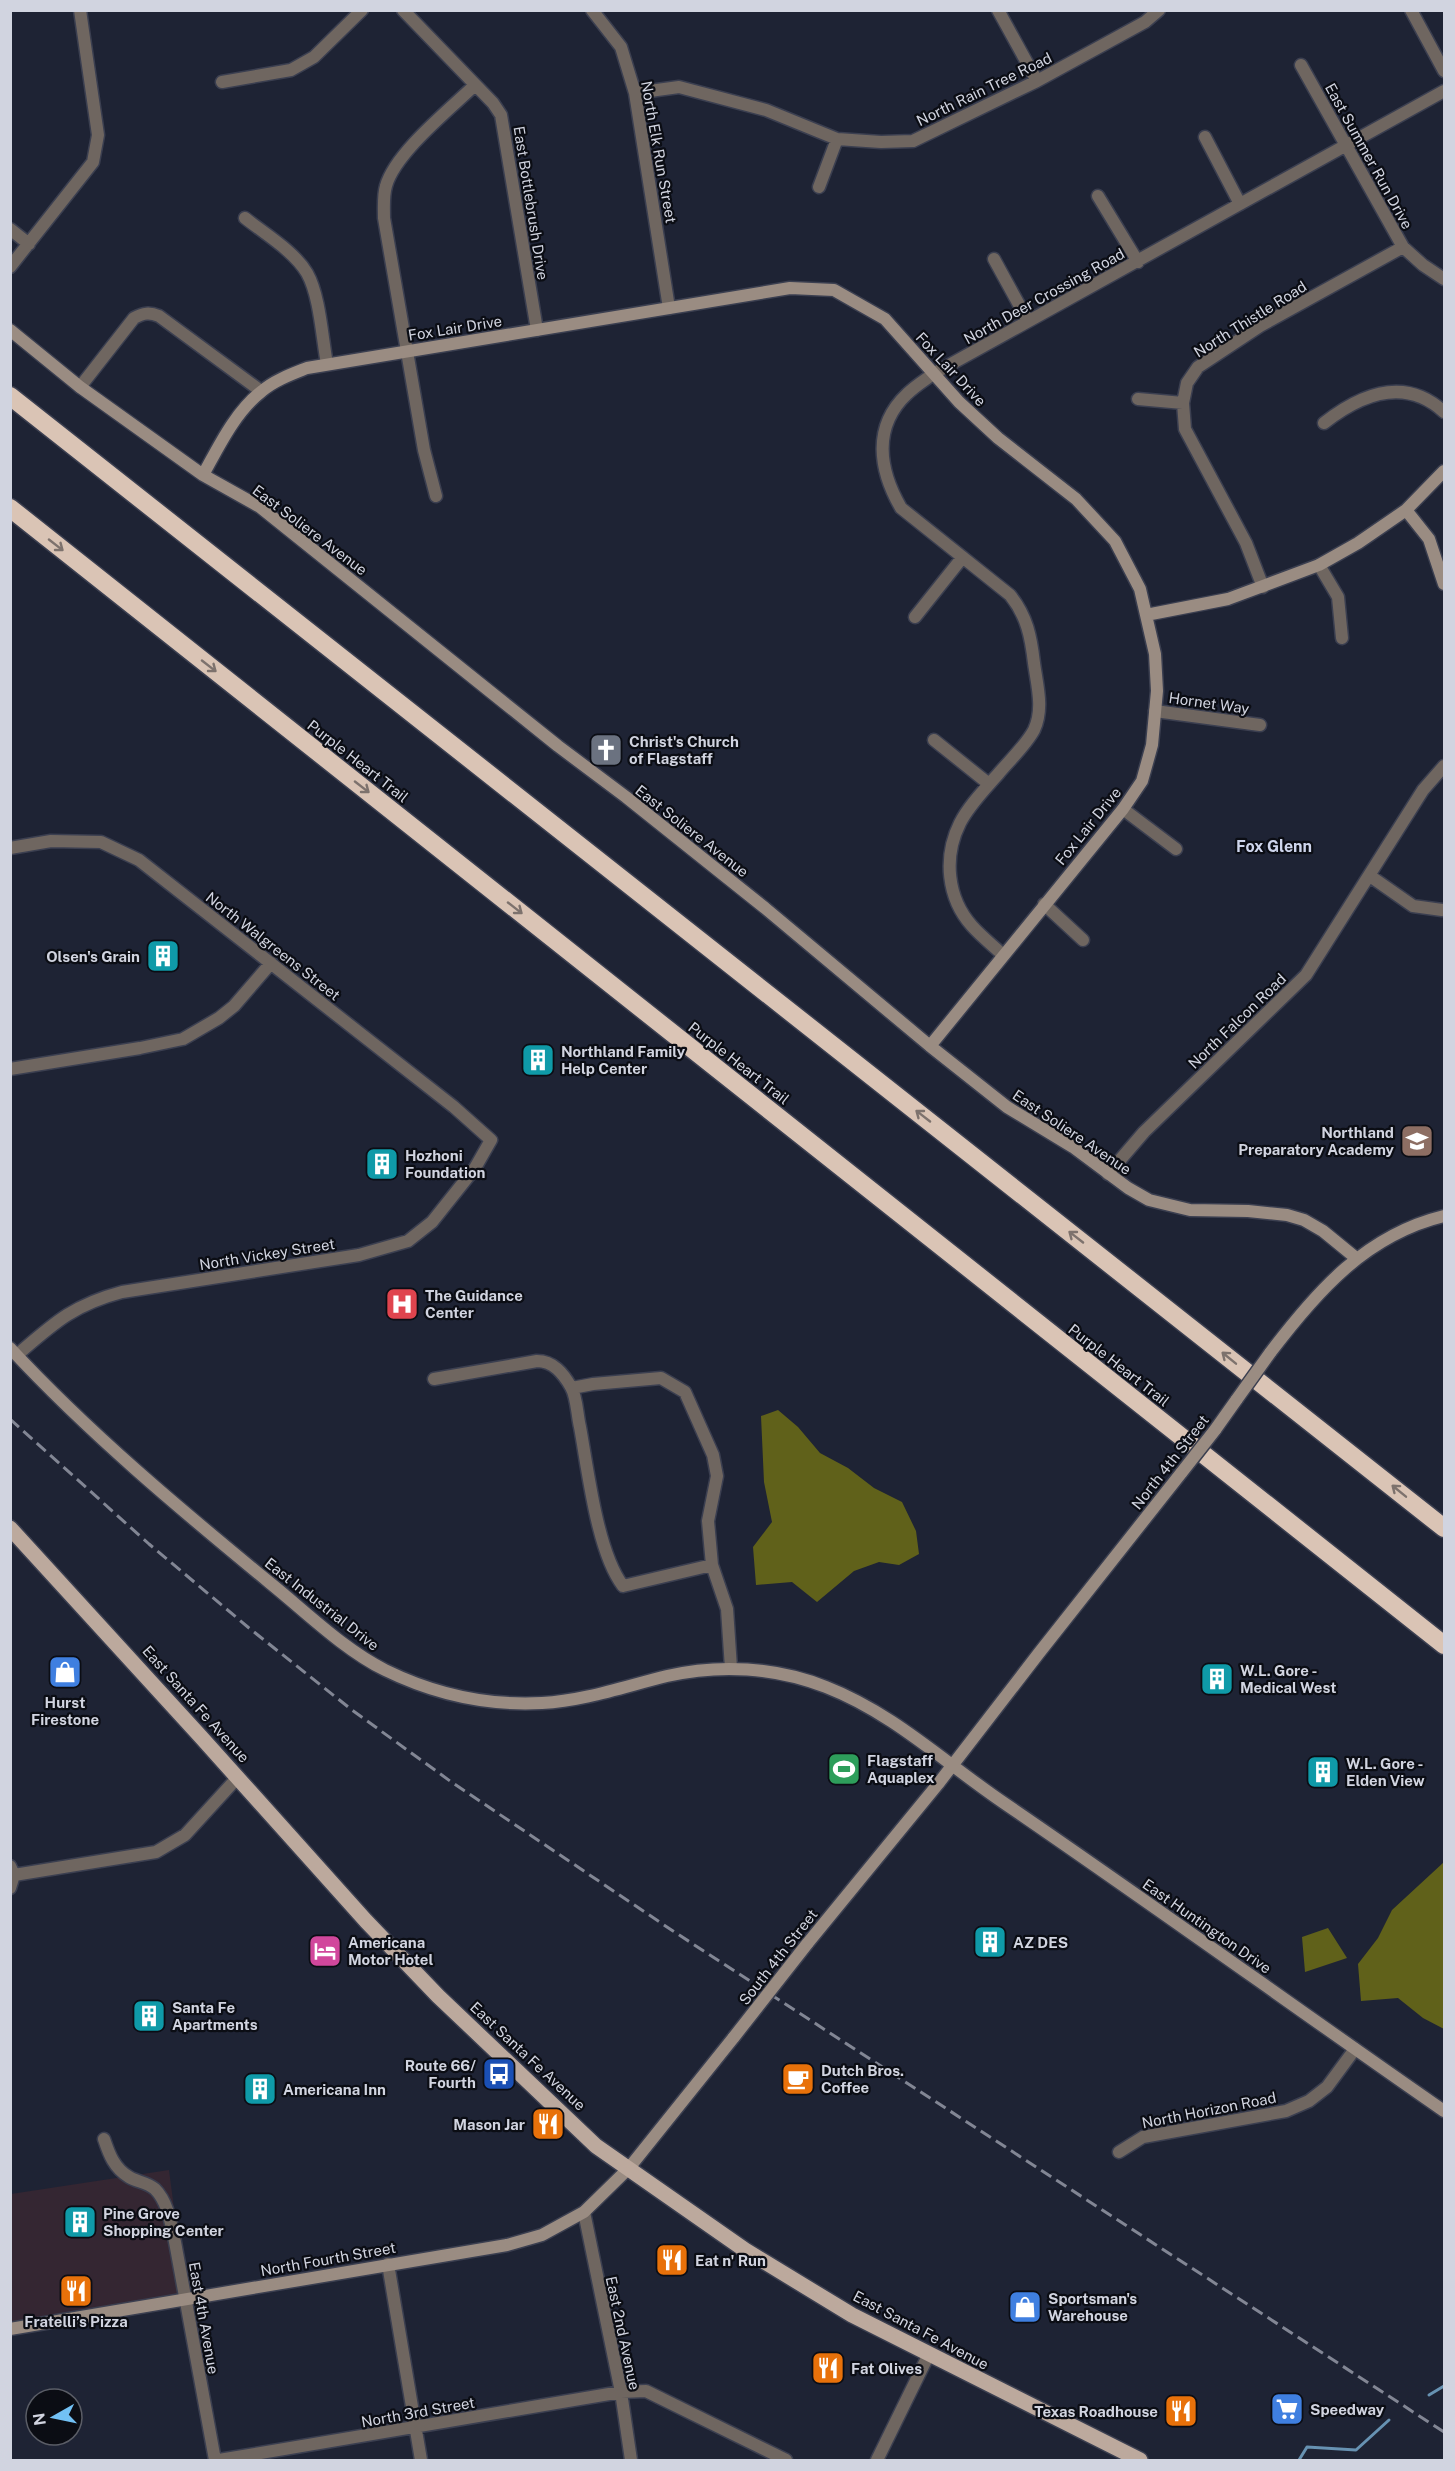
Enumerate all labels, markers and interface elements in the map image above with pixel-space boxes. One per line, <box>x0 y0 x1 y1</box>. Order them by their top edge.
street label: North Rain Tree Road <box>914 49 1054 129</box>
street label: North Elk Run Street <box>638 80 680 225</box>
street label: East Summer Run Drive <box>1322 80 1416 232</box>
street label: East Bottlebrush Drive <box>510 125 552 281</box>
street label: North Deer Crossing Road <box>961 245 1127 347</box>
street label: North Thistle Road <box>1190 277 1310 361</box>
street label: Fox Lair Drive <box>407 312 503 344</box>
street label: Fox Lair Drive <box>912 329 990 409</box>
street label: East Soliere Avenue <box>249 481 371 579</box>
one-way arrow <box>48 538 64 551</box>
one-way arrow <box>201 659 217 672</box>
street label: Hornet Way <box>1168 689 1250 717</box>
street label: Purple Heart Trail <box>304 716 412 806</box>
church icon: Christ's Church of Flagstaff <box>588 732 624 768</box>
place label: Christ's Church of Flagstaff <box>629 733 739 767</box>
one-way arrow <box>354 780 369 794</box>
street label: East Soliere Avenue <box>632 782 752 880</box>
street label: Fox Lair Drive <box>1052 784 1124 868</box>
district label: Fox Glenn <box>1236 837 1312 856</box>
street label: North Walgreens Street <box>203 888 344 1004</box>
one-way arrow <box>506 902 522 915</box>
building icon: Olsen's Grain <box>145 938 181 974</box>
place label: Olsen's Grain <box>46 948 140 965</box>
street label: North Falcon Road <box>1185 970 1289 1072</box>
street label: Purple Heart Trail <box>685 1018 793 1108</box>
building icon: Northland Family Help Center <box>520 1042 556 1078</box>
place label: Northland Family Help Center <box>561 1043 686 1077</box>
street label: East Soliere Avenue <box>1010 1086 1134 1178</box>
one-way arrow <box>916 1109 932 1122</box>
school or university icon: Northland Preparatory Academy <box>1399 1123 1435 1159</box>
place label: Northland Preparatory Academy <box>1238 1124 1395 1158</box>
building icon: Hozhoni Foundation <box>364 1146 400 1182</box>
place label: Hozhoni Foundation <box>405 1147 486 1181</box>
one-way arrow <box>1068 1230 1084 1243</box>
street label: North Vickey Street <box>198 1235 336 1273</box>
hospital icon: The Guidance Center <box>384 1286 420 1322</box>
place label: The Guidance Center <box>425 1287 523 1321</box>
street label: Purple Heart Trail <box>1065 1320 1173 1410</box>
one-way arrow <box>1221 1351 1237 1364</box>
street label: North 4th Street <box>1128 1411 1212 1512</box>
one-way arrow <box>1391 1485 1407 1498</box>
street label: East Industrial Drive <box>262 1554 382 1654</box>
street label: East Santa Fe Avenue <box>139 1642 253 1766</box>
shop icon: Hurst Firestone <box>47 1654 83 1690</box>
building icon: W.L. Gore - Medical West <box>1199 1661 1235 1697</box>
place label: W.L. Gore - Medical West <box>1240 1662 1337 1696</box>
place label: Hurst Firestone <box>31 1694 99 1728</box>
sports icon: Flagstaff Aquaplex <box>826 1751 862 1787</box>
place label: Flagstaff Aquaplex <box>867 1752 935 1786</box>
building icon: W.L. Gore - Elden View <box>1305 1754 1341 1790</box>
place label: W.L. Gore - Elden View <box>1346 1755 1425 1789</box>
street label: East Huntington Drive <box>1139 1875 1275 1977</box>
street label: South 4th Street <box>735 1906 821 2008</box>
building icon: AZ DES <box>972 1924 1008 1960</box>
hotel icon: Americana Motor Hotel <box>307 1933 343 1969</box>
place label: Americana Motor Hotel <box>348 1934 434 1968</box>
place label: AZ DES <box>1013 1934 1068 1951</box>
building icon: Santa Fe Apartments <box>131 1998 167 2034</box>
street label: East Santa Fe Avenue <box>467 1998 589 2114</box>
place label: Santa Fe Apartments <box>172 1999 258 2033</box>
bus stop icon: Route 66/ Fourth <box>481 2056 517 2092</box>
place label: Route 66/ Fourth <box>405 2057 476 2091</box>
cafe icon: Dutch Bros. Coffee <box>780 2061 816 2097</box>
place label: Dutch Bros. Coffee <box>821 2062 904 2096</box>
building icon: Americana Inn <box>242 2071 278 2107</box>
place label: Americana Inn <box>283 2081 386 2098</box>
street label: North Horizon Road <box>1140 2089 1278 2131</box>
restaurant icon: Mason Jar <box>530 2106 566 2142</box>
place label: Mason Jar <box>453 2116 525 2133</box>
building icon: Pine Grove Shopping Center <box>62 2204 98 2240</box>
place label: Pine Grove Shopping Center <box>103 2205 224 2239</box>
street label: North Fourth Street <box>259 2239 397 2279</box>
restaurant icon: Eat n' Run <box>654 2242 690 2278</box>
place label: Eat n' Run <box>695 2252 766 2269</box>
street label: East 4th Avenue <box>186 2261 222 2375</box>
restaurant icon: Fratelli’s Pizza <box>58 2273 94 2309</box>
street label: East 2nd Avenue <box>603 2274 643 2392</box>
street label: East Santa Fe Avenue <box>850 2287 992 2373</box>
shop icon: Sportsman's Warehouse <box>1007 2289 1043 2325</box>
place label: Sportsman's Warehouse <box>1048 2290 1137 2324</box>
place label: Fratelli’s Pizza <box>24 2313 128 2330</box>
restaurant icon: Fat Olives <box>810 2350 846 2386</box>
place label: Fat Olives <box>851 2360 922 2377</box>
north arrow <box>24 2387 84 2447</box>
supermarket icon: Speedway <box>1269 2391 1305 2427</box>
restaurant icon: Texas Roadhouse <box>1163 2393 1199 2429</box>
street label: North 3rd Street <box>360 2394 476 2430</box>
place label: Speedway <box>1310 2401 1385 2418</box>
place label: Texas Roadhouse <box>1034 2403 1158 2420</box>
text: N <box>29 2412 50 2427</box>

